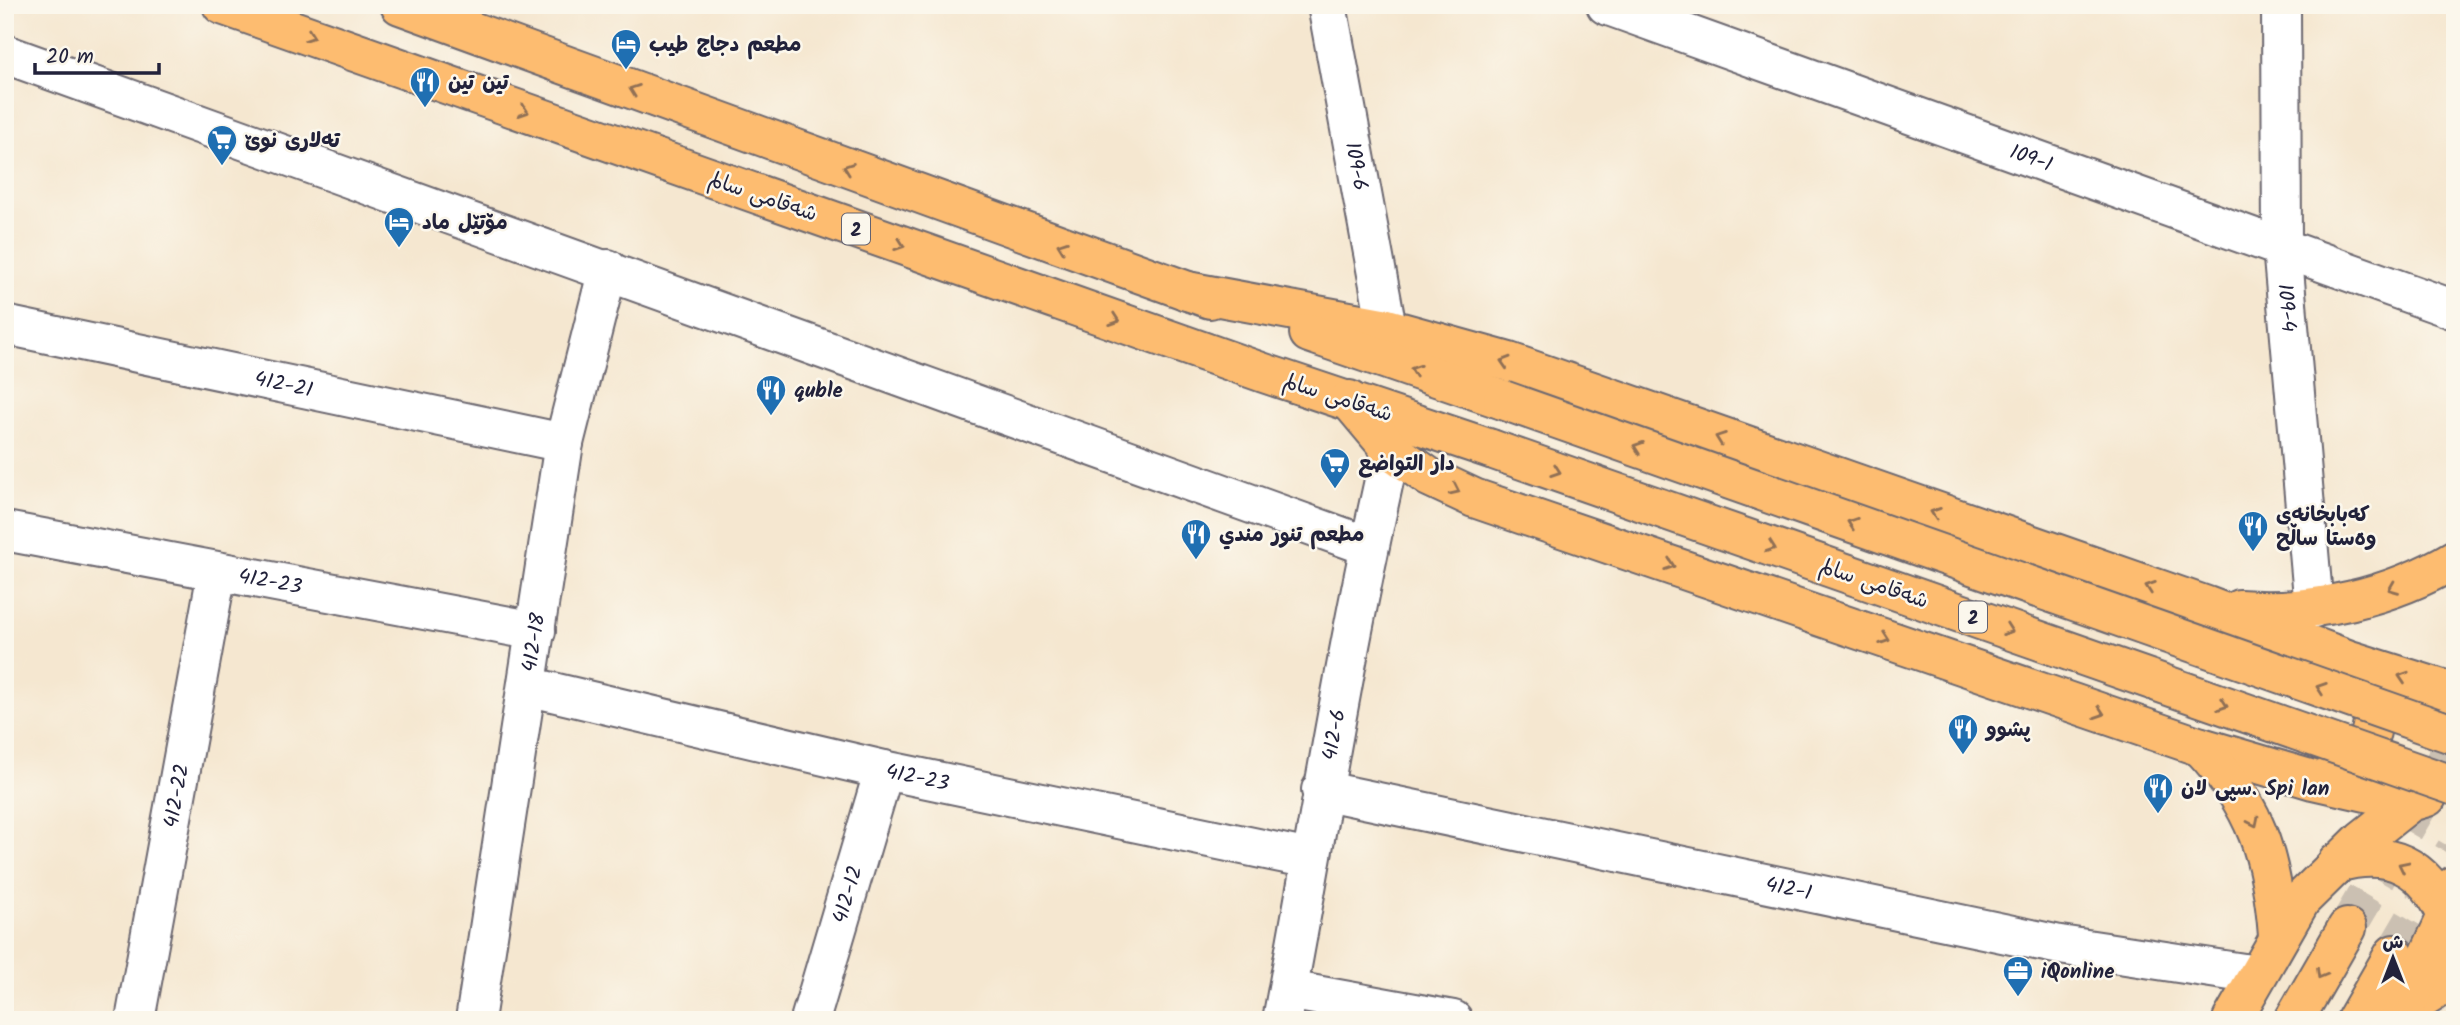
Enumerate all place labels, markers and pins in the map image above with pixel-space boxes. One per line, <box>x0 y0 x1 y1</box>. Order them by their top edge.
hotel icon: مطعم دجاج طيب <box>609 27 643 71</box>
place label: مطعم دجاج طيب <box>649 29 801 62</box>
restaurant icon: تين تين <box>408 65 442 109</box>
place label: تين تين <box>448 67 509 100</box>
supermarket icon: تەلاری نوێ <box>205 123 239 167</box>
place label: تەلاری نوێ <box>244 125 341 158</box>
hotel icon: مۆتێل ماد <box>382 205 416 249</box>
place label: مۆتێل ماد <box>422 207 508 240</box>
restaurant icon: quble <box>754 373 788 417</box>
place label: quble <box>794 375 843 408</box>
supermarket icon: دار التواضع <box>1318 446 1352 490</box>
place label: دار التواضع <box>1358 448 1455 481</box>
place label: کەبابخانەی وەستا ساڵح <box>2276 499 2377 556</box>
restaurant icon: کەبابخانەی وەستا ساڵح <box>2236 509 2270 553</box>
restaurant icon: مطعم تنور مندي <box>1179 517 1213 561</box>
place label: مطعم تنور مندي <box>1219 519 1364 552</box>
restaurant icon: پشوو <box>1946 712 1980 756</box>
place label: پشوو <box>1984 714 2031 747</box>
restaurant icon: سپی لان. Spi lan <box>2141 771 2175 815</box>
place label: سپی لان. Spi lan <box>2181 773 2329 806</box>
office icon: iQonline <box>2001 954 2035 998</box>
place label: iQonline <box>2041 956 2114 989</box>

